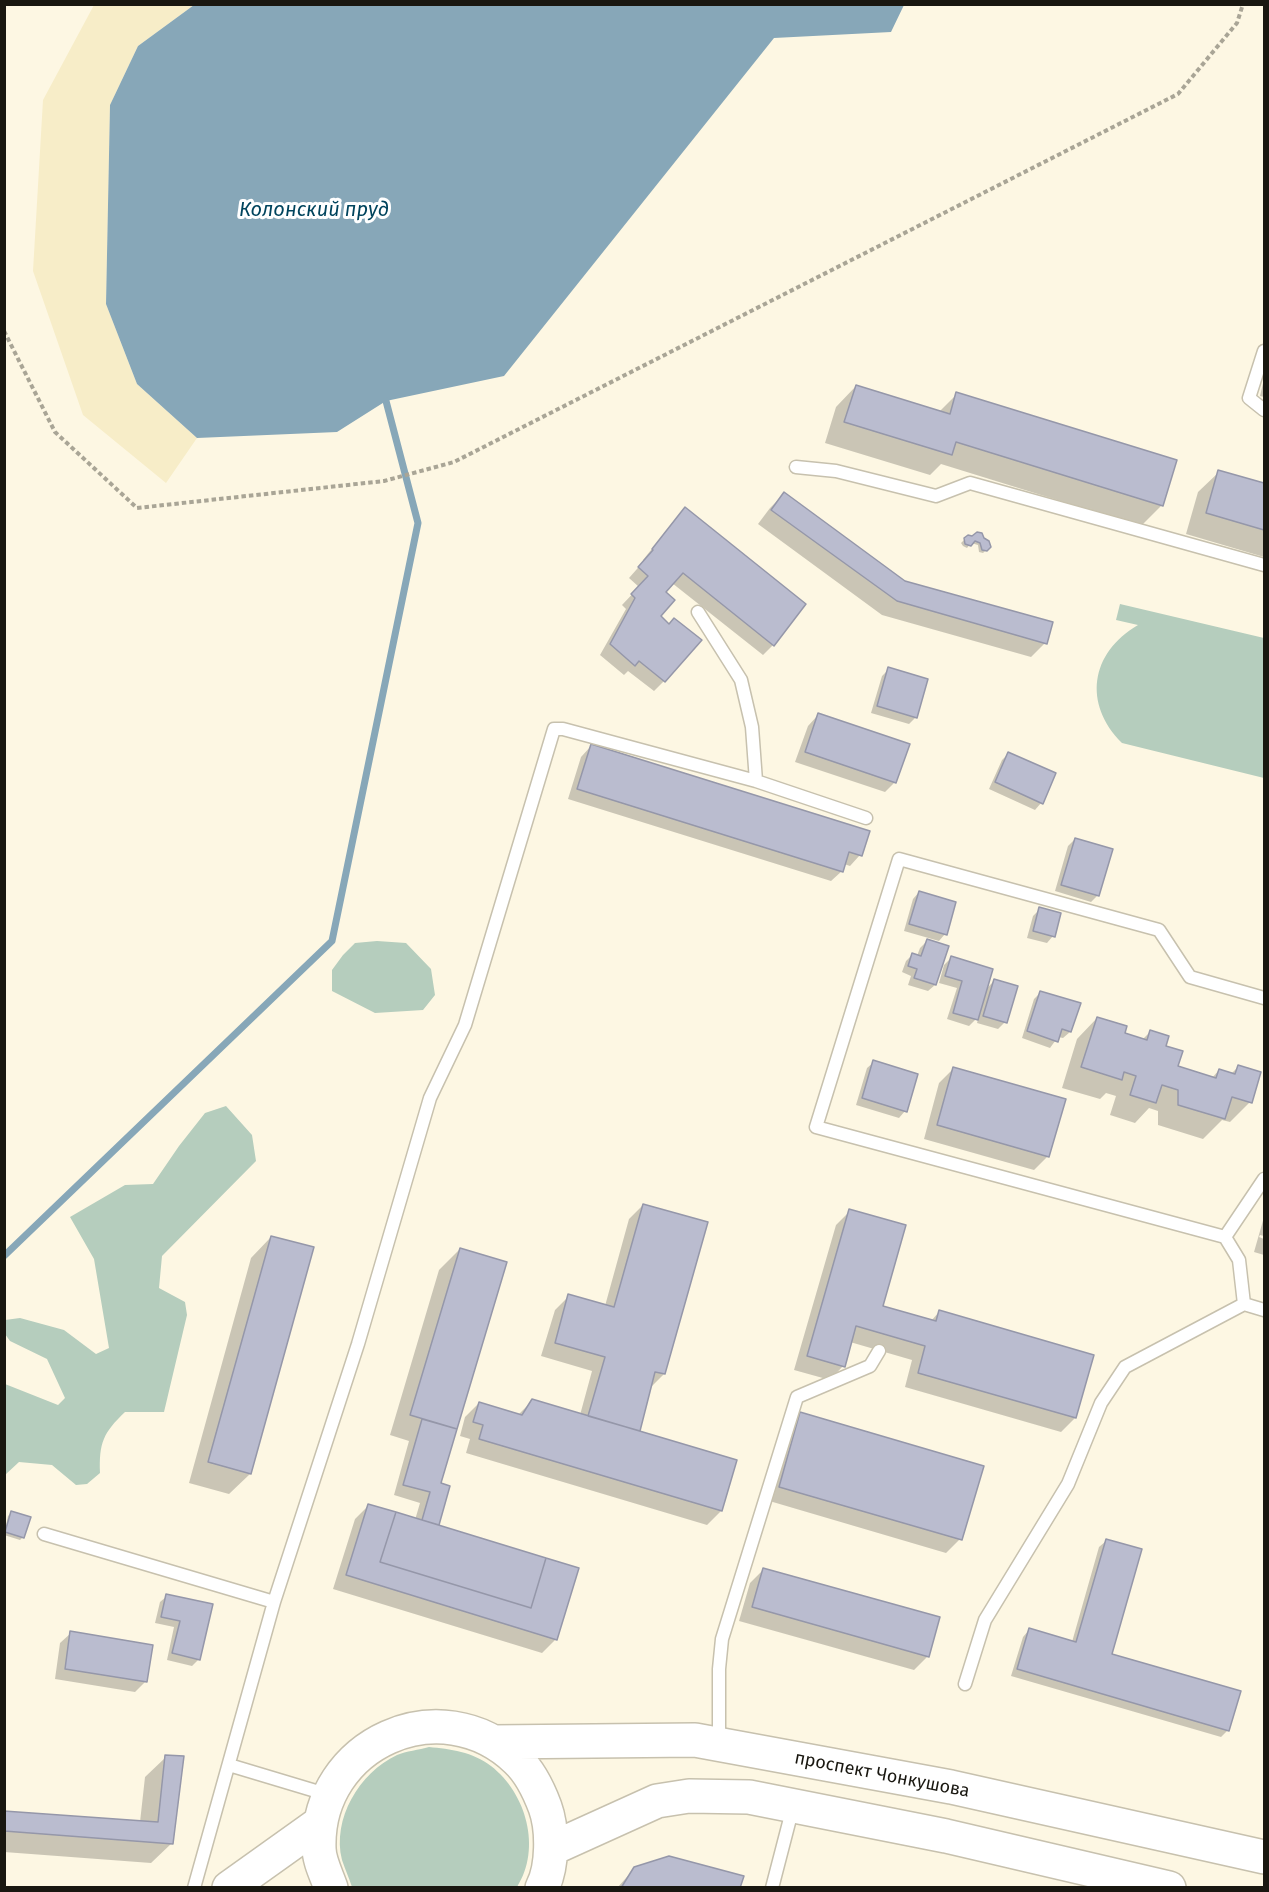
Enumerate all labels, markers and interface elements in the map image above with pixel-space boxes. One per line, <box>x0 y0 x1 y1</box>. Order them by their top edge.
water label: Колонский пруд <box>239 198 389 222</box>
street label: проспект Чонкушова <box>793 1747 971 1803</box>

